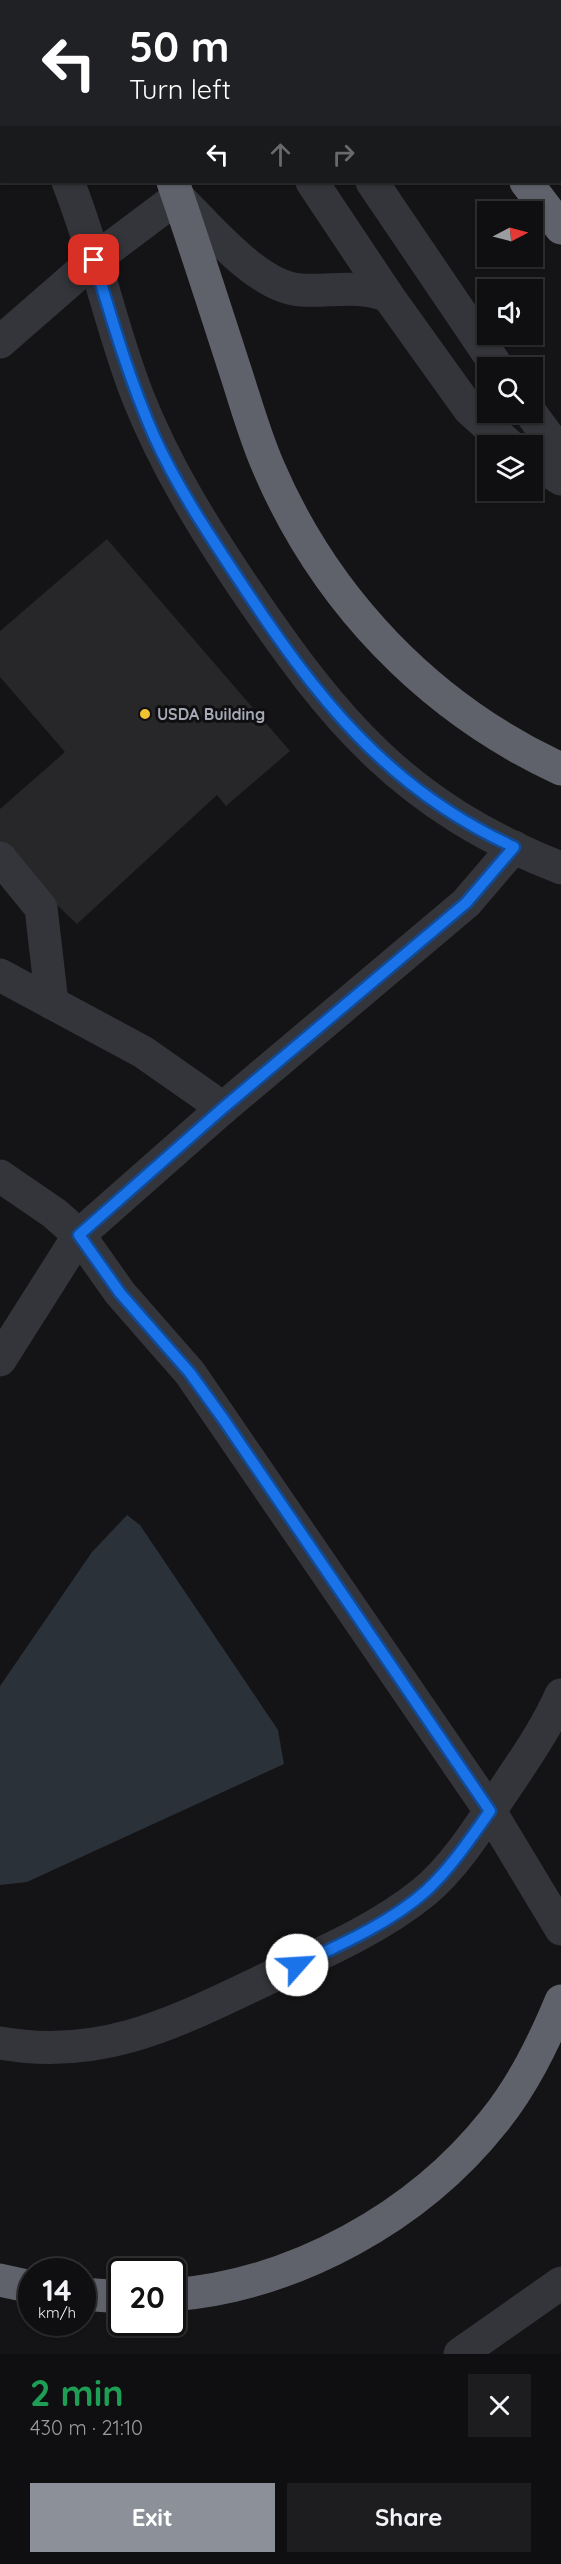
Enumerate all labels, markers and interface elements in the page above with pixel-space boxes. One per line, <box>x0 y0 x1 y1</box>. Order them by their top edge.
text: 50 m <box>129 20 229 73</box>
icon: left <box>30 24 108 102</box>
text: Turn left <box>129 72 231 106</box>
icon: left <box>201 138 234 171</box>
icon: ahead <box>264 138 297 171</box>
icon: right <box>327 138 360 171</box>
north arrow <box>477 201 543 267</box>
map controls <box>477 201 543 501</box>
pin <box>68 234 119 285</box>
icon: arrive <box>77 243 110 276</box>
button: sound <box>477 279 543 345</box>
button: search <box>477 357 543 423</box>
button: layers <box>477 435 543 501</box>
place label: USDA Building <box>157 704 265 724</box>
marker: USDA Building <box>138 707 152 721</box>
position arrow <box>265 1933 329 1997</box>
speed limit sign: 20 <box>108 2258 186 2336</box>
text: 14 <box>42 2271 72 2309</box>
text: km/h <box>38 2303 76 2322</box>
text: 2 min <box>30 2370 124 2415</box>
button: close <box>468 2374 531 2437</box>
text: 430 m · 21:10 <box>30 2415 143 2440</box>
button: Exit <box>30 2483 275 2552</box>
button: Share <box>287 2483 531 2552</box>

